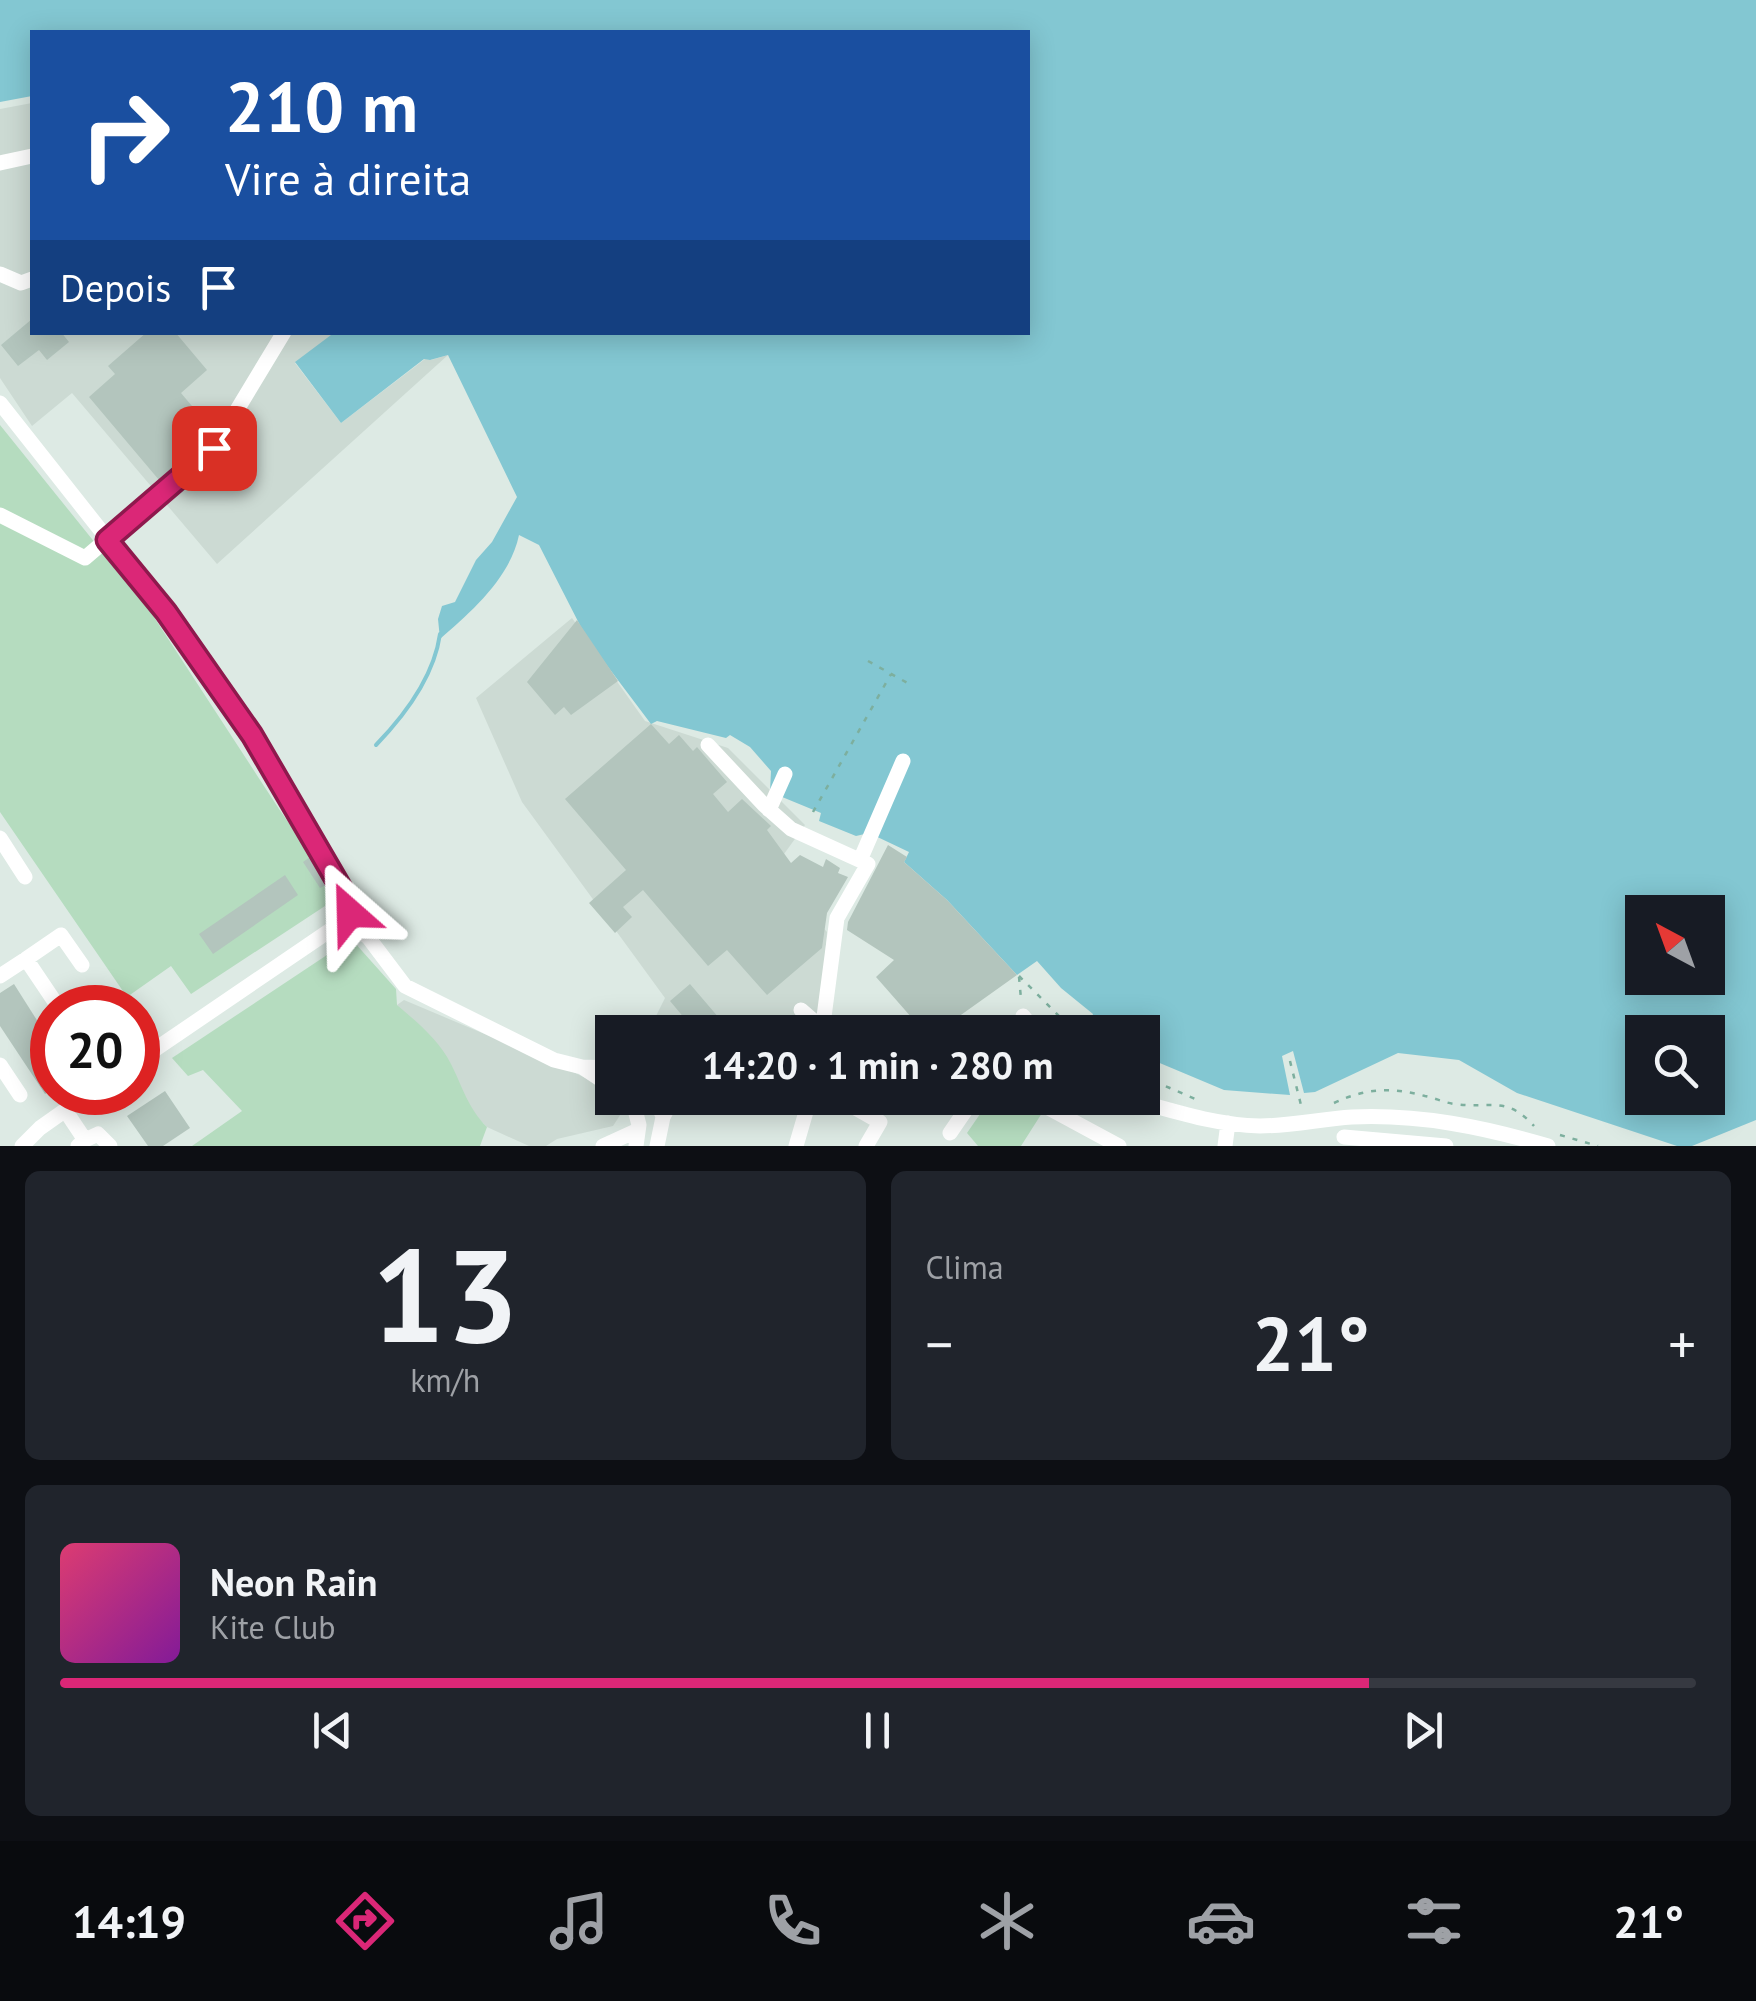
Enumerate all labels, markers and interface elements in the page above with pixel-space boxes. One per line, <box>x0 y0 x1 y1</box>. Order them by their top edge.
text: 210 m <box>225 61 418 151</box>
icon: right <box>60 70 190 200</box>
text: Vire à direita <box>225 149 471 207</box>
icon: arrive <box>191 260 246 315</box>
text: Depois <box>60 263 171 312</box>
pin <box>172 406 257 491</box>
icon: arrive <box>187 421 242 476</box>
position arrow <box>298 861 402 965</box>
north arrow <box>1625 895 1725 995</box>
map controls <box>1625 895 1725 1115</box>
speed limit sign: 20 <box>30 985 160 1115</box>
button: search <box>1625 1015 1725 1115</box>
text: 14:20 · 1 min · 280 m <box>702 1040 1053 1089</box>
text: 13 <box>372 1210 519 1378</box>
text: Clima <box>926 1246 1004 1288</box>
text: 21° <box>1252 1295 1370 1392</box>
text: − <box>926 1308 953 1379</box>
text: + <box>1668 1308 1696 1379</box>
text: km/h <box>410 1359 480 1401</box>
text: Neon Rain <box>210 1557 377 1606</box>
text: Kite Club <box>210 1606 336 1648</box>
icon: previous <box>305 1703 360 1758</box>
icon: pause <box>850 1703 905 1758</box>
icon: next <box>1396 1703 1451 1758</box>
icon: directions <box>330 1886 400 1956</box>
icon: music <box>544 1886 614 1956</box>
icon: phone <box>758 1886 828 1956</box>
icon: climate <box>972 1886 1042 1956</box>
icon: car <box>1186 1886 1256 1956</box>
icon: filters <box>1399 1886 1469 1956</box>
text: 14:19 <box>72 1892 186 1950</box>
text: 21° <box>1613 1892 1684 1950</box>

